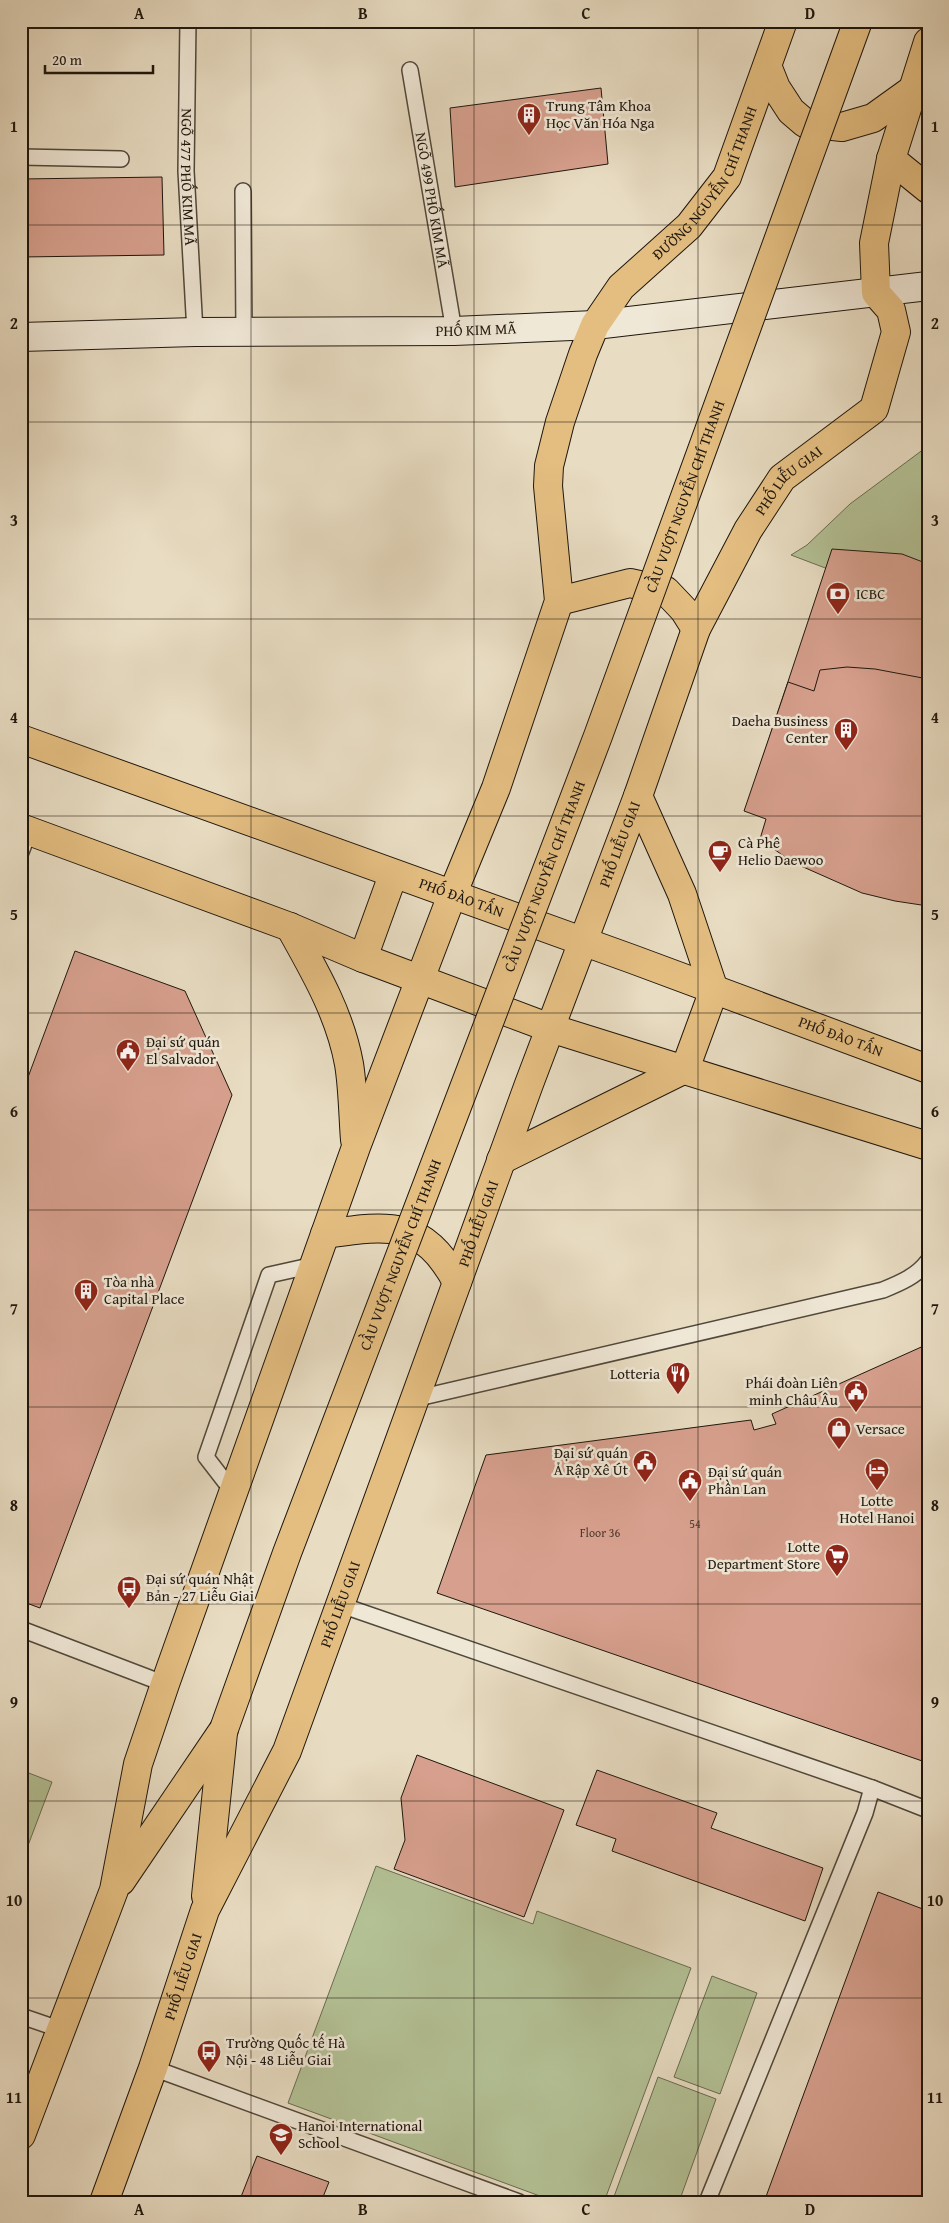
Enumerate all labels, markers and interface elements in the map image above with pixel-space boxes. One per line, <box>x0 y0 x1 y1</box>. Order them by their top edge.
text: A <box>134 1 145 25</box>
text: B <box>358 1 368 25</box>
text: C <box>581 1 591 25</box>
text: D <box>805 1 815 25</box>
scale bar <box>45 42 152 74</box>
text: 20 m <box>52 49 83 70</box>
place label: Trung Tâm Khoa Học Văn Hóa Nga <box>546 95 655 133</box>
building icon: Trung Tâm Khoa Học Văn Hóa Nga <box>516 102 542 136</box>
street label: ĐƯỜNG NGUYỄN CHÍ THANH <box>647 103 762 264</box>
street label: NGÕ 477 PHỐ KIM MÃ <box>176 108 201 246</box>
text: 1 <box>10 114 18 138</box>
text: 1 <box>931 114 939 138</box>
street label: NGÕ 499 PHỐ KIM MÃ <box>411 131 454 269</box>
text: 2 <box>10 311 18 335</box>
text: 2 <box>931 311 939 335</box>
street label: PHỐ KIM MÃ <box>435 317 517 341</box>
street label: CẦU VƯỢT NGUYỄN CHÍ THANH <box>640 397 729 595</box>
street label: PHỐ LIỄU GIAI <box>750 440 826 519</box>
text: 3 <box>10 508 18 532</box>
text: 3 <box>931 508 939 532</box>
bank icon: ICBC <box>825 581 851 615</box>
place label: ICBC <box>856 583 885 604</box>
text: 4 <box>10 705 18 729</box>
text: 4 <box>931 705 939 729</box>
place label: Daeha Business Center <box>732 710 828 748</box>
building icon: Daeha Business Center <box>833 717 859 751</box>
street label: CẦU VƯỢT NGUYỄN CHÍ THANH <box>498 777 590 975</box>
street label: PHỐ LIỄU GIAI <box>594 798 645 890</box>
place label: Cà Phê Helio Daewoo <box>738 832 824 870</box>
cafe icon: Cà Phê Helio Daewoo <box>707 839 733 873</box>
street label: PHỐ ĐÀO TẤN <box>416 872 507 922</box>
text: 5 <box>10 902 18 926</box>
text: 5 <box>931 902 939 926</box>
street label: PHỐ ĐÀO TẤN <box>796 1011 886 1061</box>
place label: Đại sứ quán El Salvador <box>146 1031 221 1069</box>
public building icon: Đại sứ quán El Salvador <box>115 1038 141 1072</box>
text: 6 <box>10 1099 18 1123</box>
text: 6 <box>931 1099 939 1123</box>
street label: CẦU VƯỢT NGUYỄN CHÍ THANH <box>354 1156 446 1353</box>
street label: PHỐ LIỄU GIAI <box>453 1177 503 1269</box>
place label: Tòa nhà Capital Place <box>104 1271 185 1309</box>
building icon: Tòa nhà Capital Place <box>73 1278 99 1312</box>
text: 7 <box>10 1296 18 1320</box>
text: 7 <box>931 1296 939 1320</box>
restaurant icon: Lotteria <box>665 1361 691 1395</box>
place label: Lotteria <box>610 1363 660 1384</box>
place label: Phái đoàn Liên minh Châu Âu <box>745 1372 839 1410</box>
public building icon: Phái đoàn Liên minh Châu Âu <box>843 1379 869 1413</box>
shop icon: Versace <box>826 1416 852 1450</box>
place label: Versace <box>856 1418 905 1439</box>
place label: Đại sứ quán Ả Rập Xê Út <box>554 1442 629 1480</box>
public building icon: Đại sứ quán Ả Rập Xê Út <box>632 1449 658 1483</box>
hotel icon: Lotte Hotel Hanoi <box>864 1457 890 1491</box>
place label: Đại sứ quán Phần Lan <box>708 1461 783 1499</box>
public building icon: Đại sứ quán Phần Lan <box>677 1468 703 1502</box>
place label: Lotte Hotel Hanoi <box>840 1490 914 1528</box>
text: 8 <box>10 1493 18 1517</box>
text: 8 <box>931 1493 939 1517</box>
house number: 54 <box>689 1515 701 1532</box>
house number: Floor 36 <box>580 1524 621 1541</box>
place label: Lotte Department Store <box>708 1536 820 1574</box>
supermarket icon: Lotte Department Store <box>824 1543 850 1577</box>
street label: PHỐ LIỄU GIAI <box>314 1558 365 1650</box>
place label: Đại sứ quán Nhật Bản - 27 Liễu Giai <box>146 1568 255 1606</box>
bus stop icon: Đại sứ quán Nhật Bản - 27 Liễu Giai <box>116 1575 142 1609</box>
text: 9 <box>10 1690 18 1714</box>
text: 9 <box>931 1690 939 1714</box>
text: 10 <box>6 1888 22 1912</box>
text: 10 <box>927 1888 943 1912</box>
street label: PHỐ LIỄU GIAI <box>159 1930 207 2023</box>
place label: Trường Quốc tế Hà Nội - 48 Liễu Giai <box>226 2032 345 2070</box>
bus stop icon: Trường Quốc tế Hà Nội - 48 Liễu Giai <box>196 2039 222 2073</box>
text: 11 <box>6 2085 22 2109</box>
text: 11 <box>927 2085 943 2109</box>
place label: Hanoi International School <box>298 2115 423 2153</box>
school or university icon: Hanoi International School <box>268 2122 294 2156</box>
text: A <box>134 2197 145 2221</box>
text: B <box>358 2197 368 2221</box>
text: C <box>581 2197 591 2221</box>
text: D <box>805 2197 815 2221</box>

